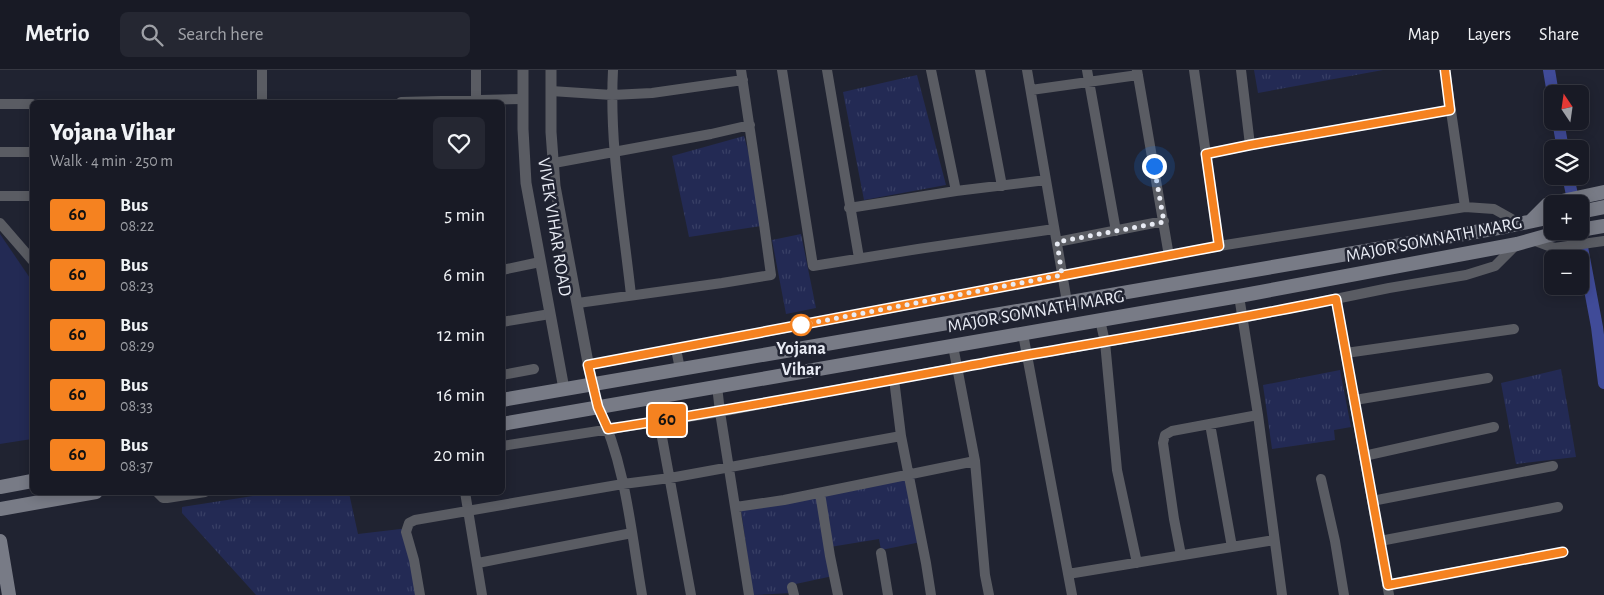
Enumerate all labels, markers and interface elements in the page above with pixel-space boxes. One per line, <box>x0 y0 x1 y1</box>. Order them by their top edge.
search box <box>120 12 470 57</box>
icon: search <box>138 21 166 49</box>
text: Metrio <box>25 22 90 46</box>
text: Search here <box>178 25 264 44</box>
text: Map <box>1408 26 1439 44</box>
text: Layers <box>1467 26 1511 44</box>
text: Share <box>1539 26 1579 44</box>
north arrow <box>1544 85 1589 130</box>
map controls <box>1544 85 1589 295</box>
button: heart <box>433 117 485 169</box>
text: Yojana Vihar <box>50 121 175 145</box>
button: layers <box>1544 140 1589 185</box>
text: Walk · 4 min · 250 m <box>50 153 173 169</box>
your location <box>1142 154 1167 179</box>
street label: VIVEK VIHAR ROAD <box>534 156 574 298</box>
button: + <box>1544 195 1589 240</box>
text: Bus <box>120 196 148 215</box>
text: 60 <box>68 206 87 224</box>
text: 5 min <box>444 206 485 225</box>
street label: MAJOR SOMNATH MARG <box>1344 214 1524 266</box>
text: 08:22 <box>120 218 154 234</box>
button: − <box>1544 250 1589 295</box>
text: Bus <box>120 256 148 275</box>
text: 60 <box>68 266 87 284</box>
text: 6 min <box>443 266 485 285</box>
text: 08:23 <box>120 278 154 294</box>
street label: MAJOR SOMNATH MARG <box>946 288 1126 336</box>
marker: Yojana Vihar <box>790 314 812 336</box>
text: Bus <box>120 316 148 335</box>
text: 60 <box>68 326 87 344</box>
text: 12 min <box>437 326 485 345</box>
text: 08:29 <box>120 338 155 354</box>
place label: Yojana Vihar <box>776 340 826 379</box>
text: Bus <box>120 376 148 395</box>
text: 60 <box>68 386 87 404</box>
text: 16 min <box>437 386 485 405</box>
text: 08:33 <box>120 398 153 414</box>
line badge: 60 <box>644 404 690 436</box>
text: 60 <box>658 411 676 429</box>
text: Bus <box>120 436 148 455</box>
text: 60 <box>68 446 87 464</box>
text: 20 min <box>434 446 485 465</box>
text: 08:37 <box>120 458 153 474</box>

